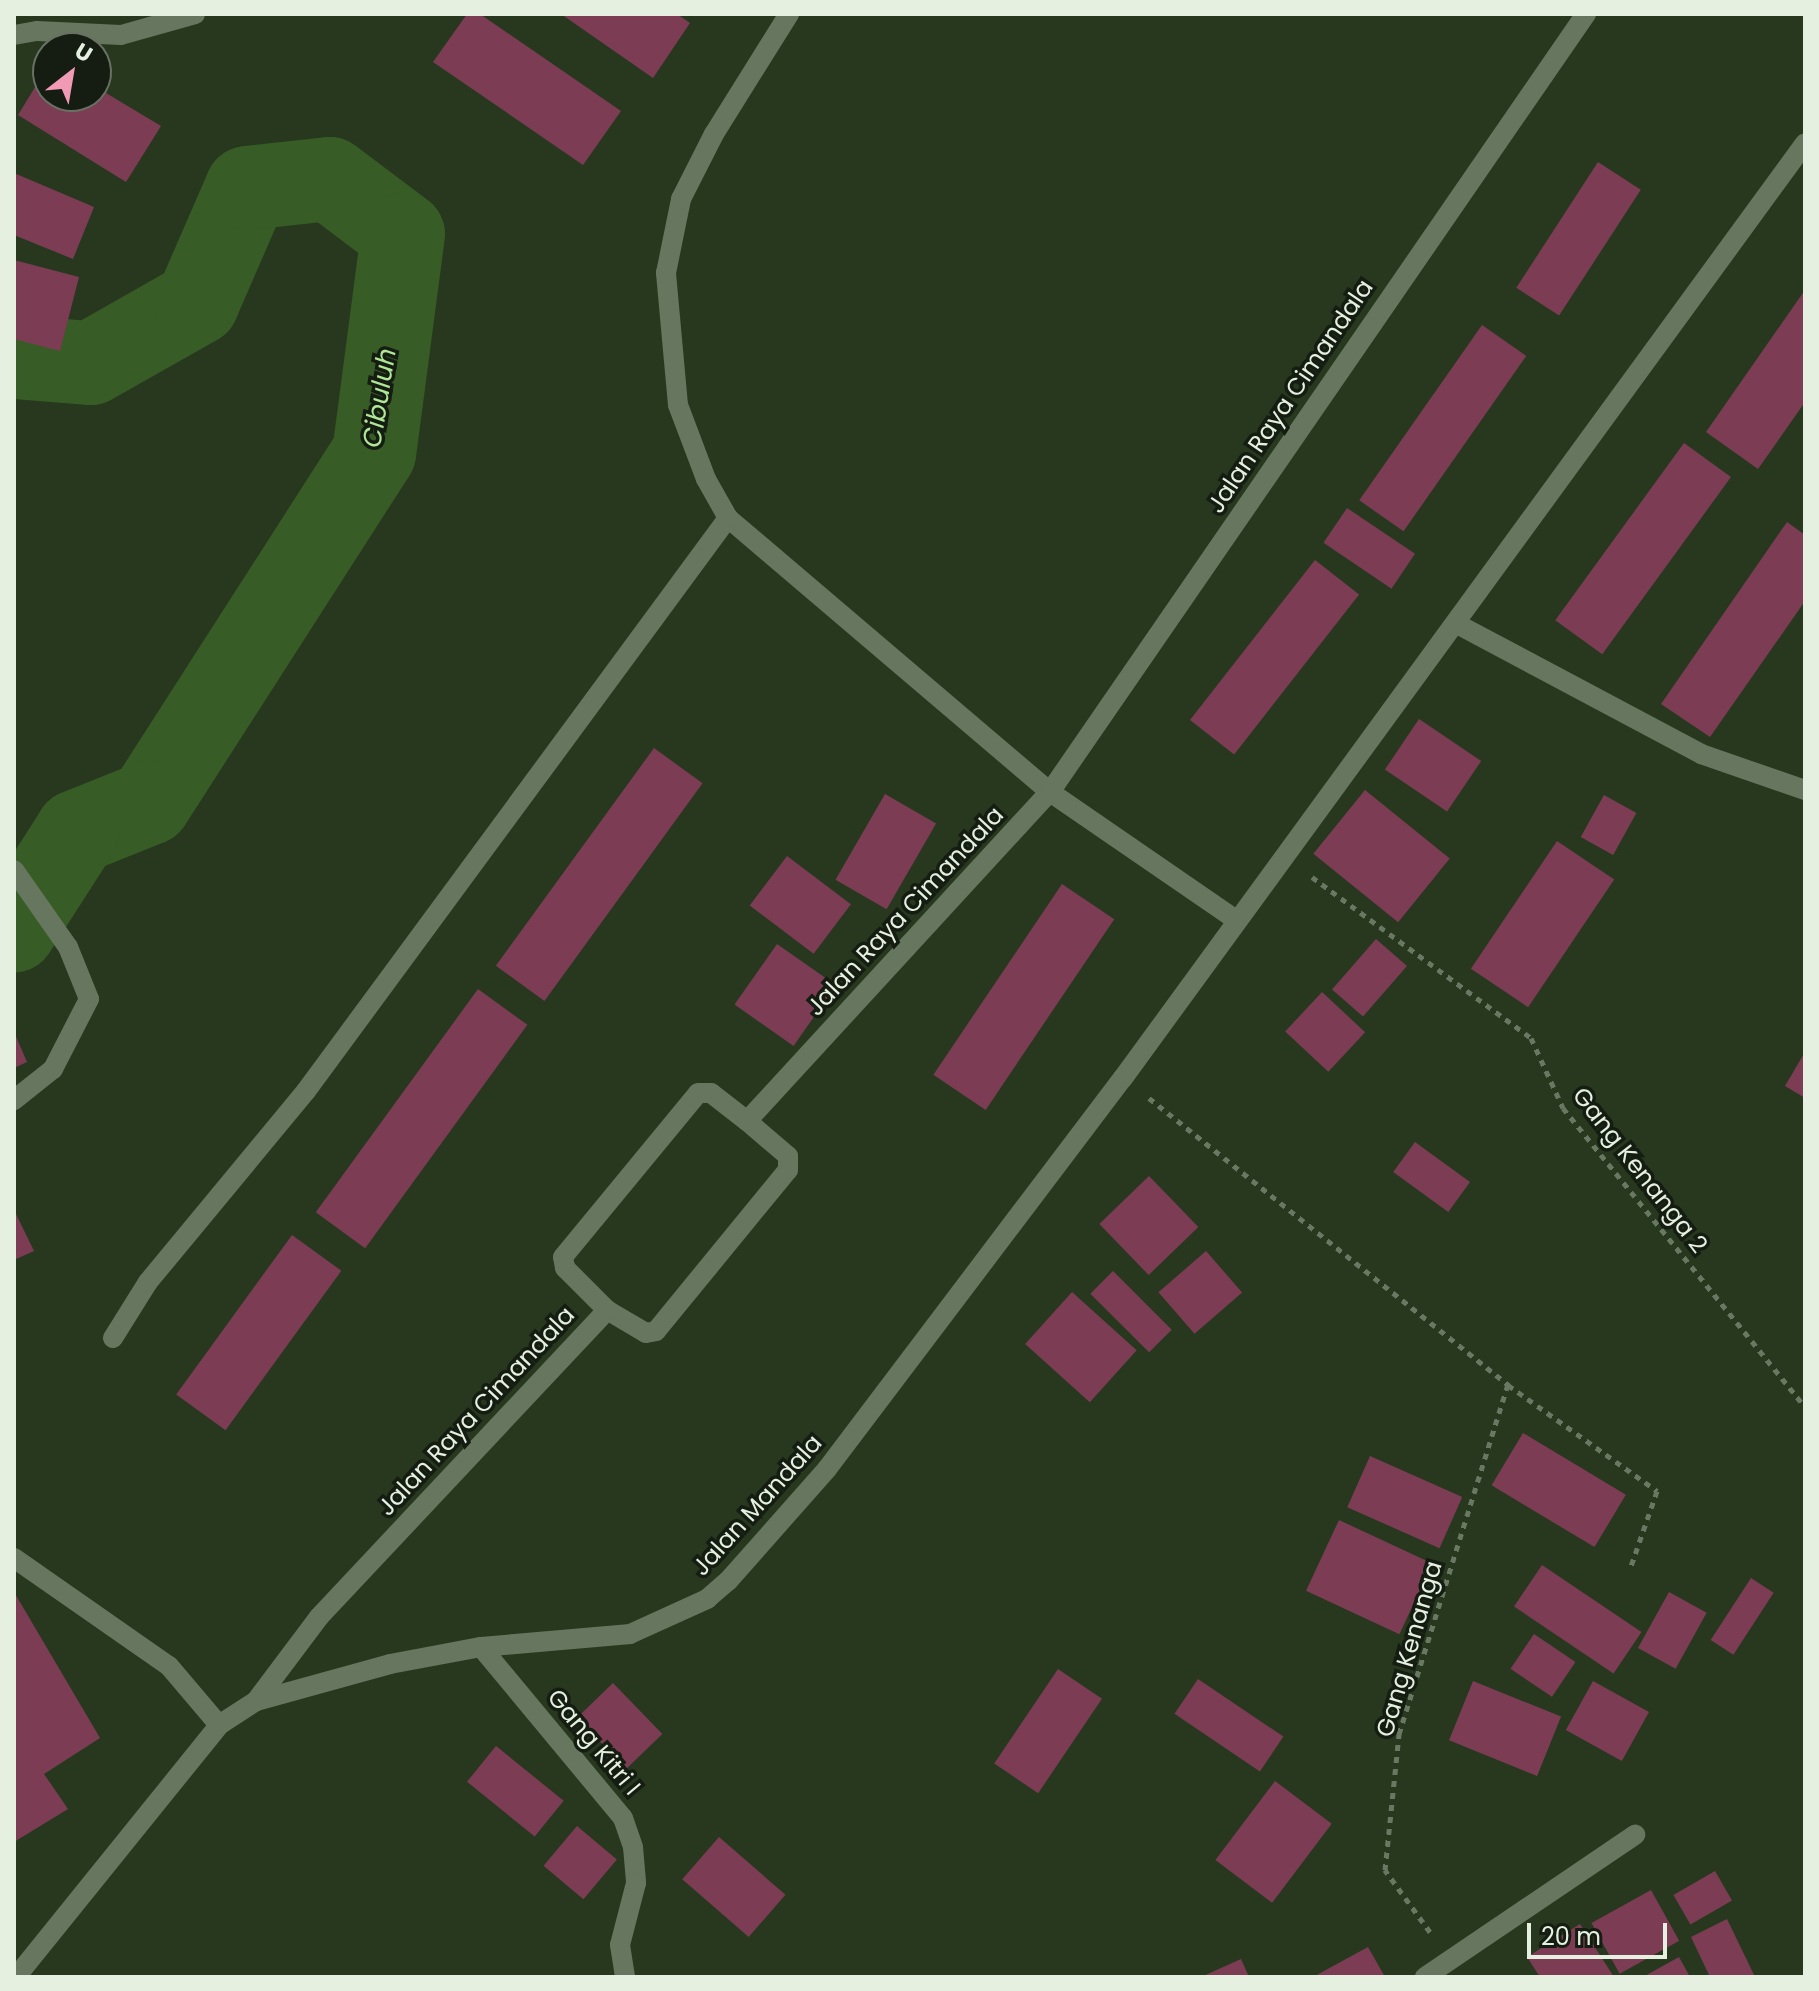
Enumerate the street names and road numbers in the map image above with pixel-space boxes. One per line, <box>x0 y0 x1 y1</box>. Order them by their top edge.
street label: Jalan Raya Cimandala <box>1201 274 1379 518</box>
street label: Jalan Raya Cimandala <box>801 801 1009 1021</box>
street label: Gang Kenanga 2 <box>1567 1082 1713 1258</box>
street label: Jalan Raya Cimandala <box>372 1301 580 1521</box>
street label: Jalan Mandala <box>686 1429 828 1581</box>
street label: Gang Kenanga <box>1370 1558 1448 1740</box>
street label: Gang Kitri I <box>541 1683 647 1801</box>

